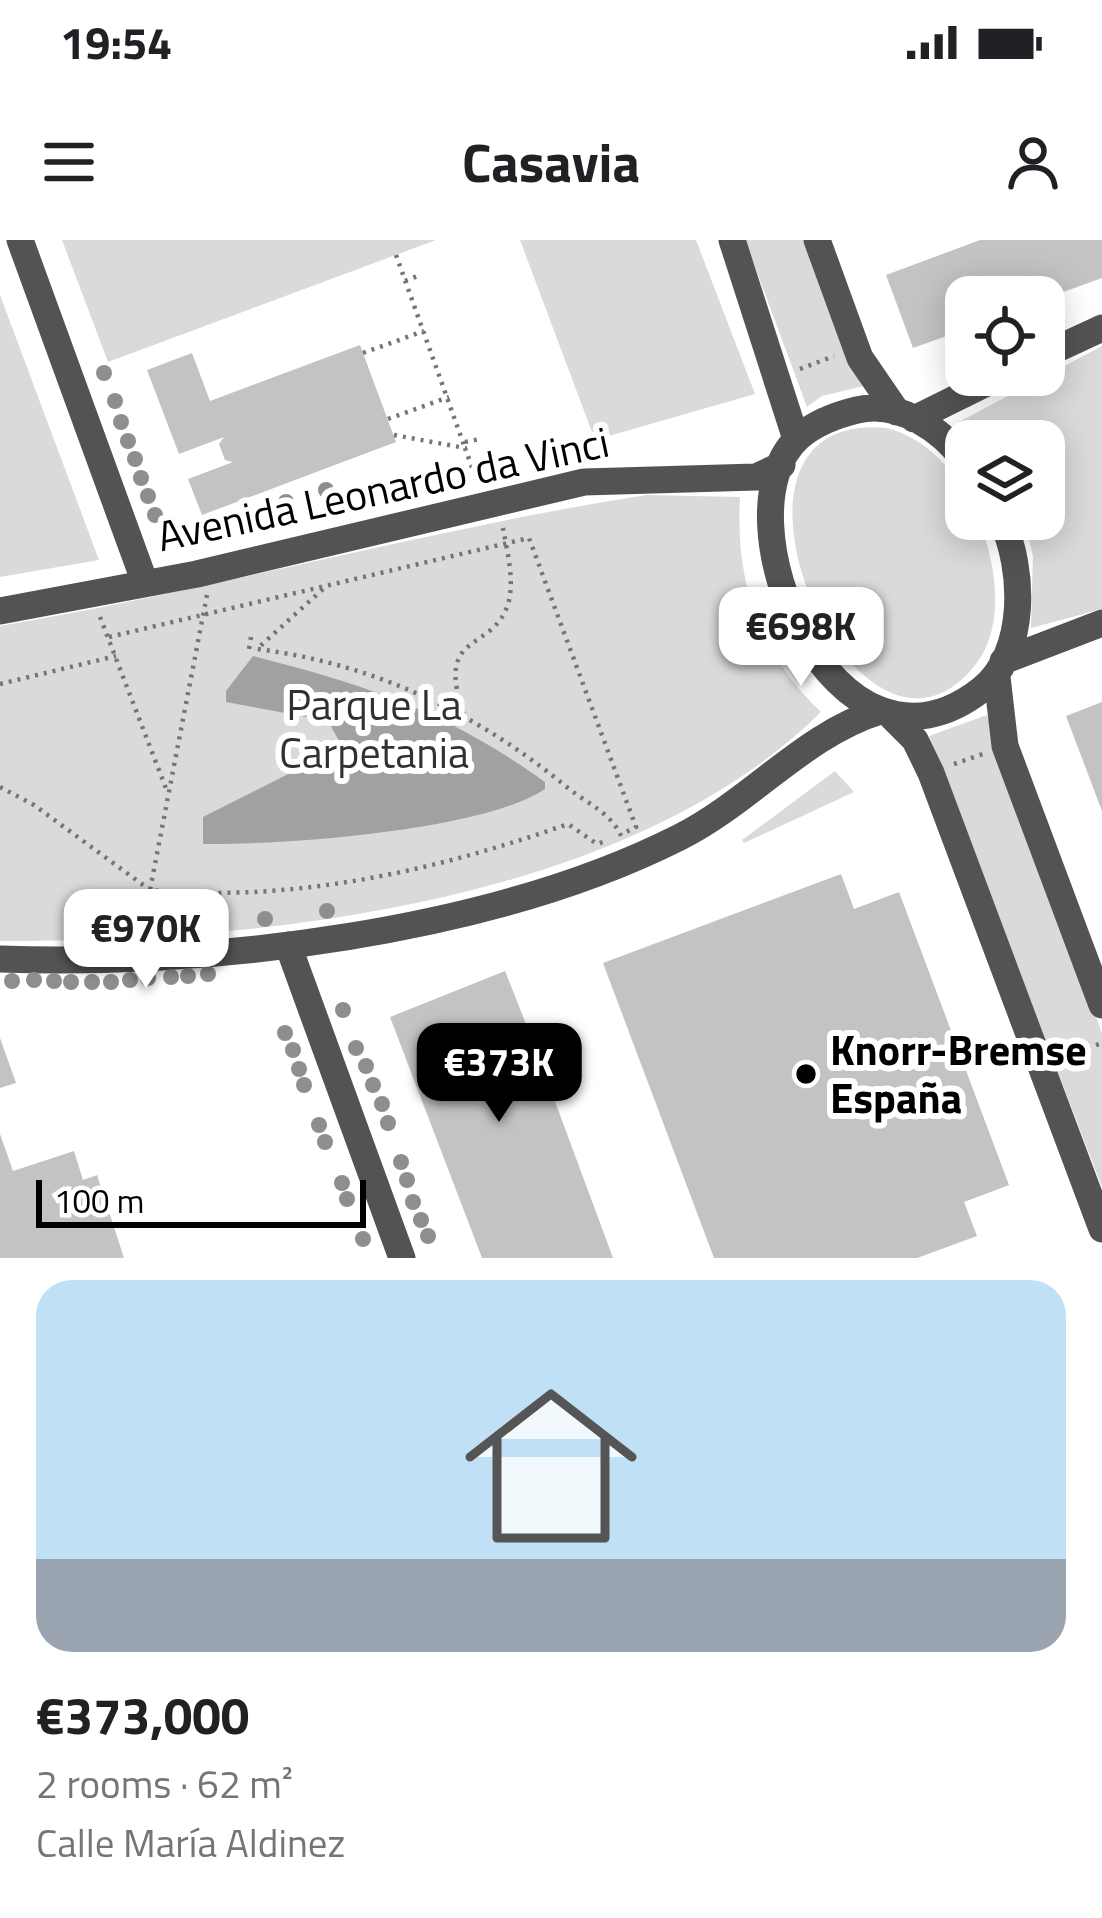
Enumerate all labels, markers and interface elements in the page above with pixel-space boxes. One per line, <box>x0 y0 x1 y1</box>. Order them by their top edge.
text: 19:54 <box>60 8 172 76</box>
text: Casavia <box>462 121 640 203</box>
icon: menu <box>36 129 102 195</box>
icon: person <box>1000 129 1066 195</box>
map controls <box>945 276 1065 540</box>
button: locate <box>945 276 1065 396</box>
street label: Avenida Leonardo da Vinci <box>151 409 615 567</box>
button: layers <box>945 420 1065 540</box>
pin: €698K <box>717 587 885 689</box>
text: €698K <box>746 596 856 655</box>
park label: Parque La Carpetania <box>279 672 469 784</box>
pin: €970K <box>62 889 230 991</box>
text: €970K <box>91 898 201 957</box>
place label: Knorr-Bremse España <box>830 1017 1087 1129</box>
pin: €373K <box>415 1023 583 1125</box>
text: €373K <box>444 1032 554 1091</box>
marker: Knorr-Bremse España <box>793 1061 819 1087</box>
scale bar <box>36 1174 366 1227</box>
text: 100 m <box>54 1176 144 1226</box>
icon: home <box>443 1358 659 1574</box>
text: €373,000 <box>36 1676 249 1754</box>
text: 2 rooms · 62 m² <box>36 1754 293 1813</box>
text: Calle María Aldinez <box>36 1813 345 1872</box>

